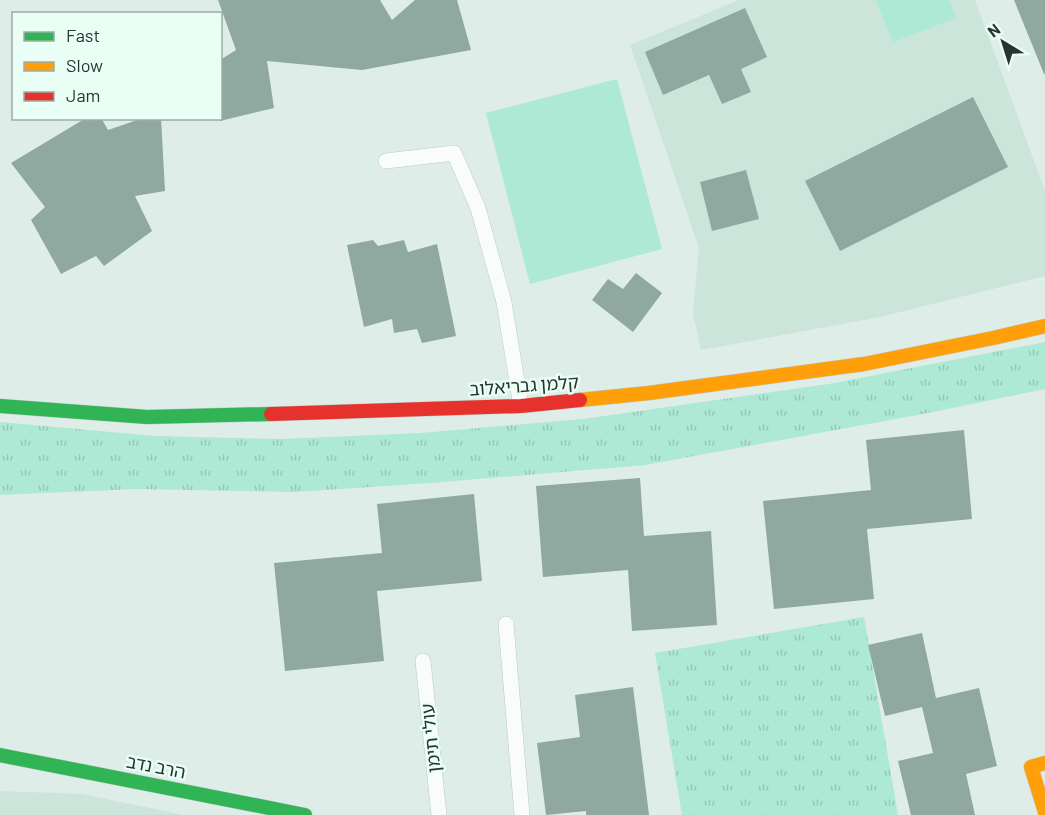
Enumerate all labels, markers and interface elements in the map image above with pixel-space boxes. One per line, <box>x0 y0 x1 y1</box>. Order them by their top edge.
legend <box>12 12 222 120</box>
north arrow <box>973 12 1033 72</box>
text: N <box>983 19 1003 41</box>
text: Fast <box>66 24 100 46</box>
text: Slow <box>66 54 103 76</box>
text: Jam <box>66 84 100 106</box>
street label: קלמן גבריאלוב <box>468 370 579 400</box>
street label: עולי תימן <box>415 702 445 774</box>
street label: הרב נדב <box>125 749 188 783</box>

